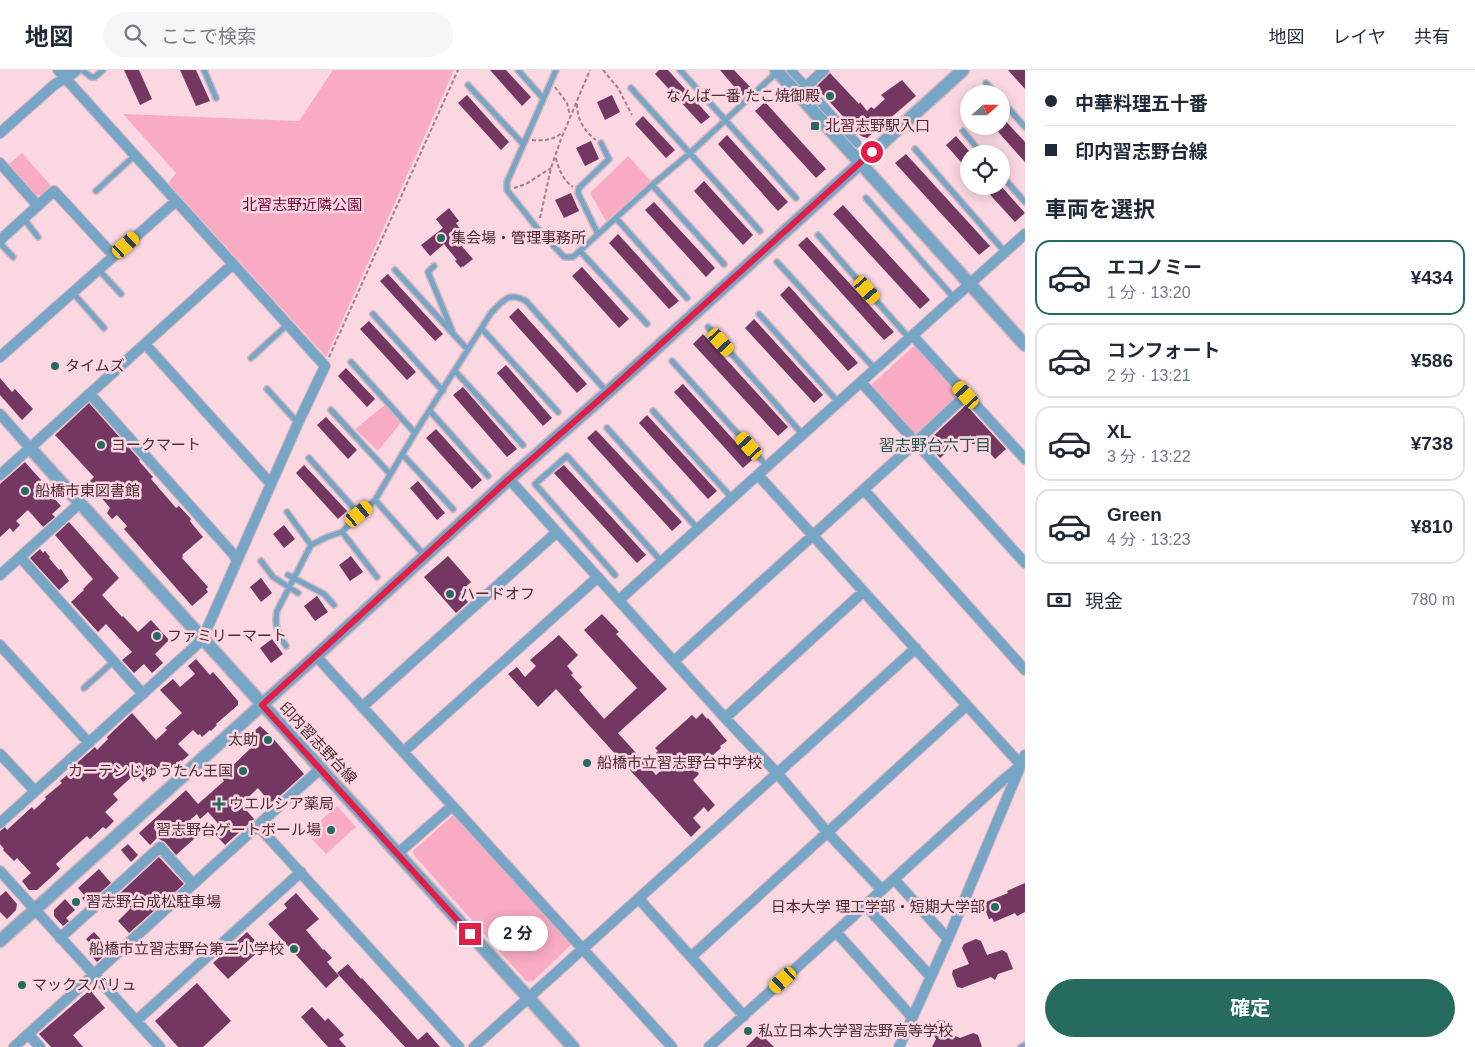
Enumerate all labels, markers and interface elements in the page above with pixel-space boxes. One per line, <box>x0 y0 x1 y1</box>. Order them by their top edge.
search box <box>103 12 453 57</box>
icon: search <box>121 21 149 49</box>
text: 地図 <box>25 23 73 50</box>
text: ここで検索 <box>161 26 256 47</box>
text: 地図 <box>1269 27 1305 47</box>
text: レイヤ <box>1333 27 1386 47</box>
text: 共有 <box>1414 27 1450 47</box>
north arrow <box>960 85 1010 135</box>
map controls <box>960 85 1010 195</box>
place label: なんば一番 たこ焼御殿 <box>666 87 820 104</box>
marker: なんば一番 たこ焼御殿 <box>824 90 836 102</box>
text: 中華料理五十番 <box>1075 93 1208 114</box>
place label: 北習志野駅入口 <box>825 117 930 134</box>
marker: 北習志野駅入口 <box>809 120 821 132</box>
route start <box>861 141 883 163</box>
text: 印内習志野台線 <box>1075 141 1208 162</box>
button: locate <box>960 145 1010 195</box>
park label: 北習志野近隣公園 <box>242 196 362 213</box>
text: 車両を選択 <box>1045 197 1155 222</box>
car <box>109 229 142 261</box>
place label: 集会場・管理事務所 <box>451 229 586 246</box>
marker: 集会場・管理事務所 <box>435 232 447 244</box>
icon: car <box>1047 255 1092 300</box>
text: エコノミー <box>1107 257 1202 278</box>
text: ¥434 <box>1411 267 1453 288</box>
car <box>851 274 882 306</box>
text: 1 分 · 13:20 <box>1107 284 1191 301</box>
car <box>705 326 736 358</box>
icon: car <box>1047 338 1092 383</box>
text: コンフォート <box>1107 340 1220 361</box>
text: ¥586 <box>1411 350 1453 371</box>
place label: タイムズ <box>65 357 125 374</box>
marker: タイムズ <box>49 360 61 372</box>
text: 2 分 · 13:21 <box>1107 367 1191 384</box>
car <box>950 379 981 411</box>
icon: car <box>1047 421 1092 466</box>
text: XL <box>1107 421 1131 442</box>
car <box>733 430 764 462</box>
text: ¥738 <box>1411 433 1453 454</box>
place label: ヨークマート <box>111 436 201 453</box>
district label: 習志野台六丁目 <box>879 437 991 454</box>
marker: ヨークマート <box>95 439 107 451</box>
text: 3 分 · 13:22 <box>1107 448 1191 465</box>
place label: 船橋市東図書館 <box>35 482 140 499</box>
marker: 船橋市東図書館 <box>19 485 31 497</box>
car <box>342 499 375 529</box>
icon: car <box>1047 504 1092 549</box>
text: Green <box>1107 504 1162 525</box>
text: ¥810 <box>1411 516 1453 537</box>
text: 4 分 · 13:23 <box>1107 531 1191 548</box>
place label: ハードオフ <box>460 585 535 602</box>
icon: cash <box>1045 586 1073 614</box>
marker: ハードオフ <box>444 588 456 600</box>
text: 現金 <box>1085 591 1123 612</box>
text: 780 m <box>1411 591 1455 608</box>
place label: ファミリーマート <box>167 627 287 644</box>
marker: ファミリーマート <box>151 630 163 642</box>
street label: 印内習志野台線 <box>276 698 360 787</box>
place label: 太助 <box>228 731 258 748</box>
marker: 太助 <box>262 734 274 746</box>
place label: 船橋市立習志野台中学校 <box>597 754 762 771</box>
marker: 船橋市立習志野台中学校 <box>581 757 593 769</box>
place label: カーテンじゅうたん王国 <box>68 762 233 779</box>
marker: カーテンじゅうたん王国 <box>237 765 249 777</box>
place label: ウエルシア薬局 <box>229 795 334 812</box>
marker: ウエルシア薬局 <box>213 798 225 810</box>
place label: 習志野台ゲートボール場 <box>156 821 321 838</box>
marker: 習志野台ゲートボール場 <box>325 824 337 836</box>
place label: 習志野台成松駐車場 <box>86 893 221 910</box>
marker: 習志野台成松駐車場 <box>70 896 82 908</box>
place label: 日本大学 理工学部・短期大学部 <box>771 898 985 915</box>
marker: 日本大学 理工学部・短期大学部 <box>989 901 1001 913</box>
callout: 2 分 <box>488 916 548 952</box>
route end <box>459 923 481 945</box>
text: 2 分 <box>503 925 533 942</box>
place label: 船橋市立習志野台第二小学校 <box>89 940 284 957</box>
marker: 船橋市立習志野台第二小学校 <box>288 943 300 955</box>
car <box>766 964 799 996</box>
place label: マックスバリュ <box>32 976 137 993</box>
marker: マックスバリュ <box>16 979 28 991</box>
button: 確定 <box>1045 979 1455 1037</box>
place label: 私立日本大学習志野高等学校 <box>758 1022 953 1039</box>
marker: 私立日本大学習志野高等学校 <box>742 1025 754 1037</box>

